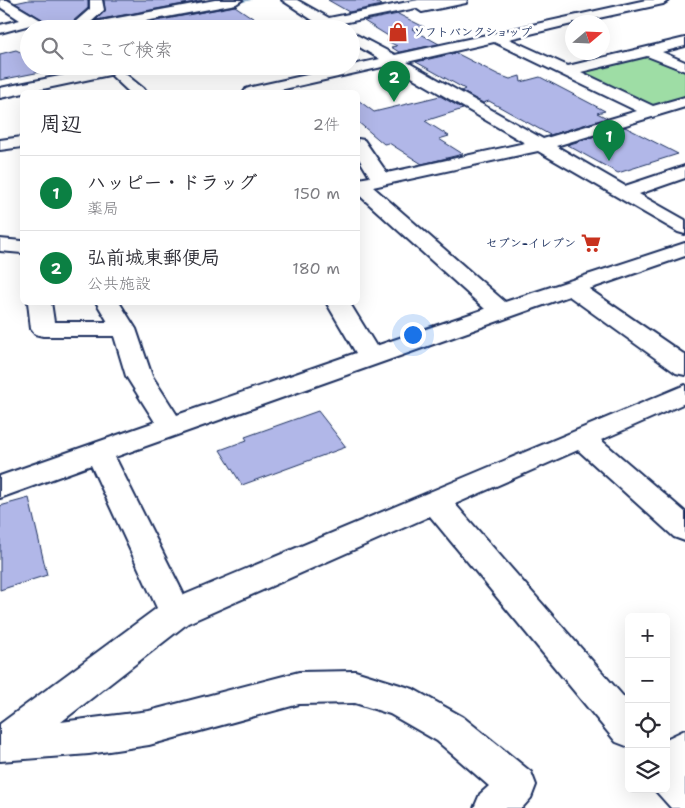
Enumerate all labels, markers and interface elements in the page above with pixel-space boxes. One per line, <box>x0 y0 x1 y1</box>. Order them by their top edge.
north arrow <box>565 15 610 60</box>
search box <box>20 20 360 75</box>
shop icon: ソフトバンクショップ <box>387 21 409 43</box>
place label: ソフトバンクショップ <box>413 24 532 40</box>
icon: search <box>38 34 66 62</box>
text: ここで検索 <box>78 37 173 62</box>
pin: 2 <box>378 61 410 102</box>
text: 周辺 <box>40 110 82 138</box>
text: 2件 <box>313 114 340 135</box>
pin: 1 <box>593 120 625 161</box>
text: ハッピー・ドラッグ <box>87 170 257 195</box>
text: 1 <box>52 183 60 204</box>
text: 150 m <box>293 183 340 204</box>
text: 薬局 <box>87 198 119 219</box>
supermarket icon: セブン-イレブン <box>580 232 602 254</box>
place label: セブン-イレブン <box>486 235 576 251</box>
text: 弘前城東郵便局 <box>87 245 220 270</box>
text: 2 <box>50 258 62 279</box>
text: 180 m <box>292 258 340 279</box>
text: 公共施設 <box>87 273 151 294</box>
your location <box>400 322 426 348</box>
map controls <box>625 613 670 793</box>
button: + <box>625 613 670 658</box>
button: − <box>625 658 670 703</box>
button: locate <box>625 703 670 748</box>
button: layers <box>625 748 670 793</box>

